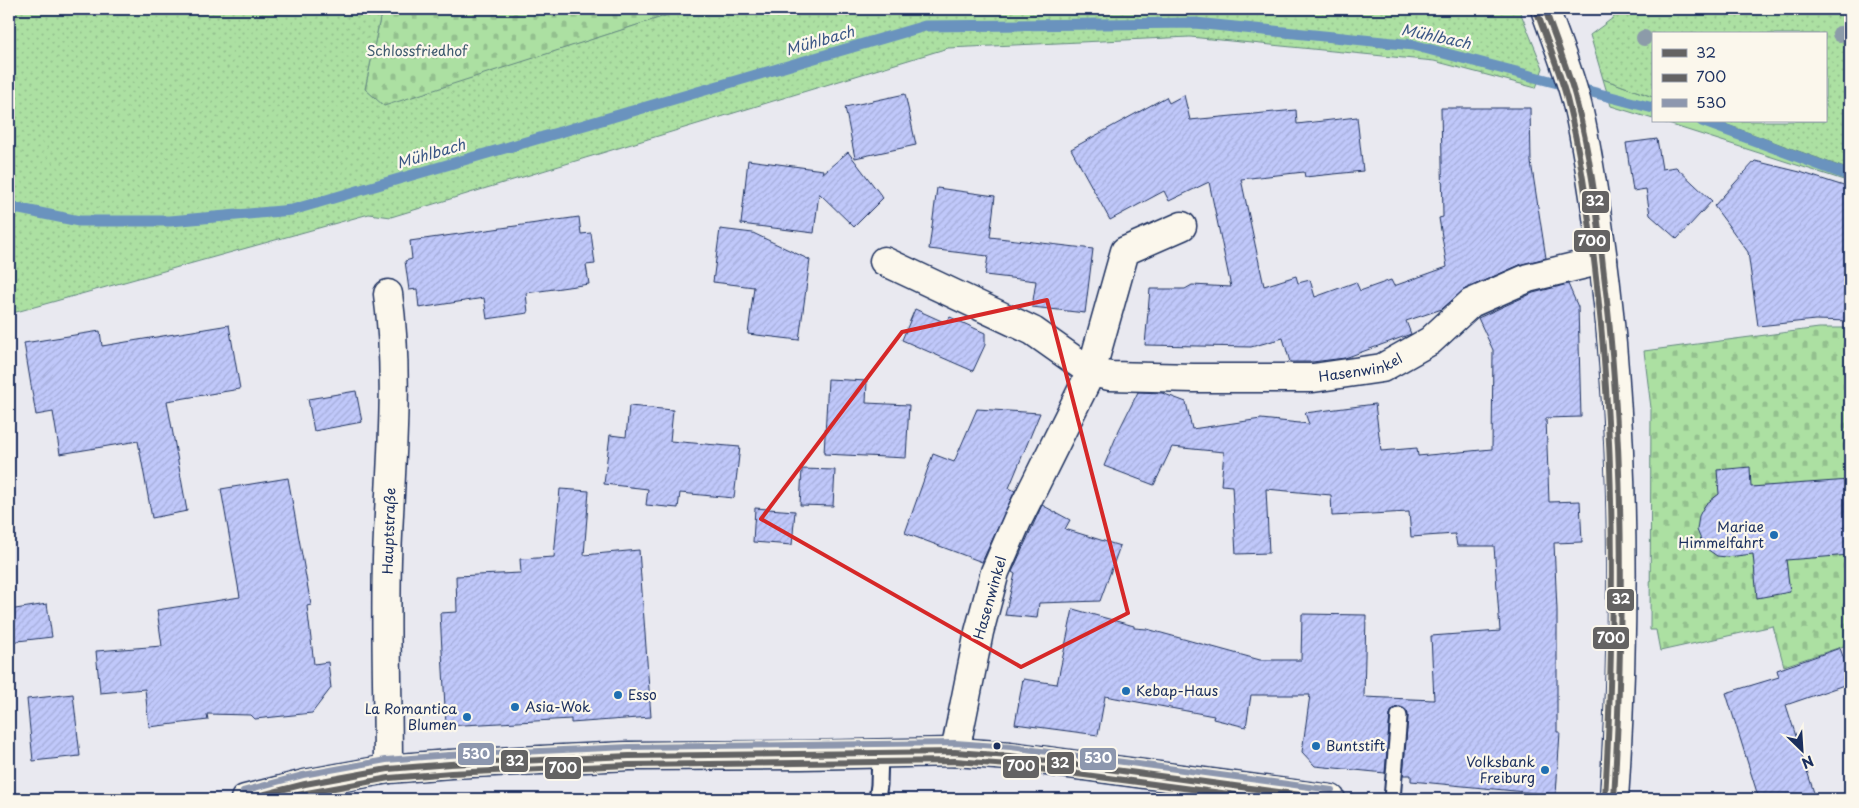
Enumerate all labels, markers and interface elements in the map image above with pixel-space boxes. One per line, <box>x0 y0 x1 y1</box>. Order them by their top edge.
water label: Mühlbach <box>1400 17 1473 54</box>
water label: Mühlbach <box>783 19 857 60</box>
legend <box>1652 32 1826 122</box>
park label: Schlossfriedhof <box>367 40 469 61</box>
text: 32 <box>1696 40 1716 63</box>
text: 700 <box>1696 64 1726 87</box>
text: 530 <box>1696 90 1726 113</box>
water label: Mühlbach <box>394 132 468 173</box>
line badge: 32 <box>1581 190 1610 214</box>
text: 32 <box>1586 190 1605 211</box>
line badge: 700 <box>1573 229 1611 253</box>
text: 700 <box>1578 230 1606 251</box>
street label: Hasenwinkel <box>1317 348 1406 387</box>
street label: Hauptstraße <box>376 487 401 575</box>
place label: Mariae Himmelfahrt <box>1678 516 1764 553</box>
marker: Mariae Himmelfahrt <box>1768 529 1780 541</box>
street label: Hasenwinkel <box>968 554 1011 642</box>
line badge: 32 <box>1606 588 1635 612</box>
text: 32 <box>1612 588 1631 609</box>
line badge: 700 <box>1592 626 1630 650</box>
text: 700 <box>1597 627 1625 648</box>
place label: Kebap-Haus <box>1136 680 1218 701</box>
place label: Esso <box>628 684 657 705</box>
marker: Kebap-Haus <box>1120 685 1132 697</box>
marker: Esso <box>612 689 624 701</box>
place label: Asia-Wok <box>525 696 591 717</box>
place label: La Romantica Blumen <box>365 698 457 735</box>
marker: Asia-Wok <box>509 701 521 713</box>
marker: La Romantica Blumen <box>461 711 473 723</box>
north arrow <box>1776 726 1826 776</box>
place label: Buntstift <box>1326 735 1386 756</box>
marker: Buntstift <box>1310 740 1322 752</box>
unlabelled marker <box>992 741 1002 751</box>
line badge: 530 <box>457 742 495 766</box>
text: 530 <box>462 743 490 764</box>
line badge: 530 <box>1079 747 1117 771</box>
text: 530 <box>1084 747 1112 768</box>
line badge: 32 <box>500 749 529 773</box>
text: 32 <box>506 750 525 771</box>
text: N <box>1798 750 1817 774</box>
line badge: 32 <box>1046 751 1075 775</box>
place label: Volksbank Freiburg <box>1466 751 1535 788</box>
text: 32 <box>1051 752 1070 773</box>
line badge: 700 <box>1002 755 1040 779</box>
text: 700 <box>1007 755 1035 776</box>
line badge: 700 <box>544 756 582 780</box>
text: 700 <box>549 757 577 778</box>
marker: Volksbank Freiburg <box>1539 764 1551 776</box>

